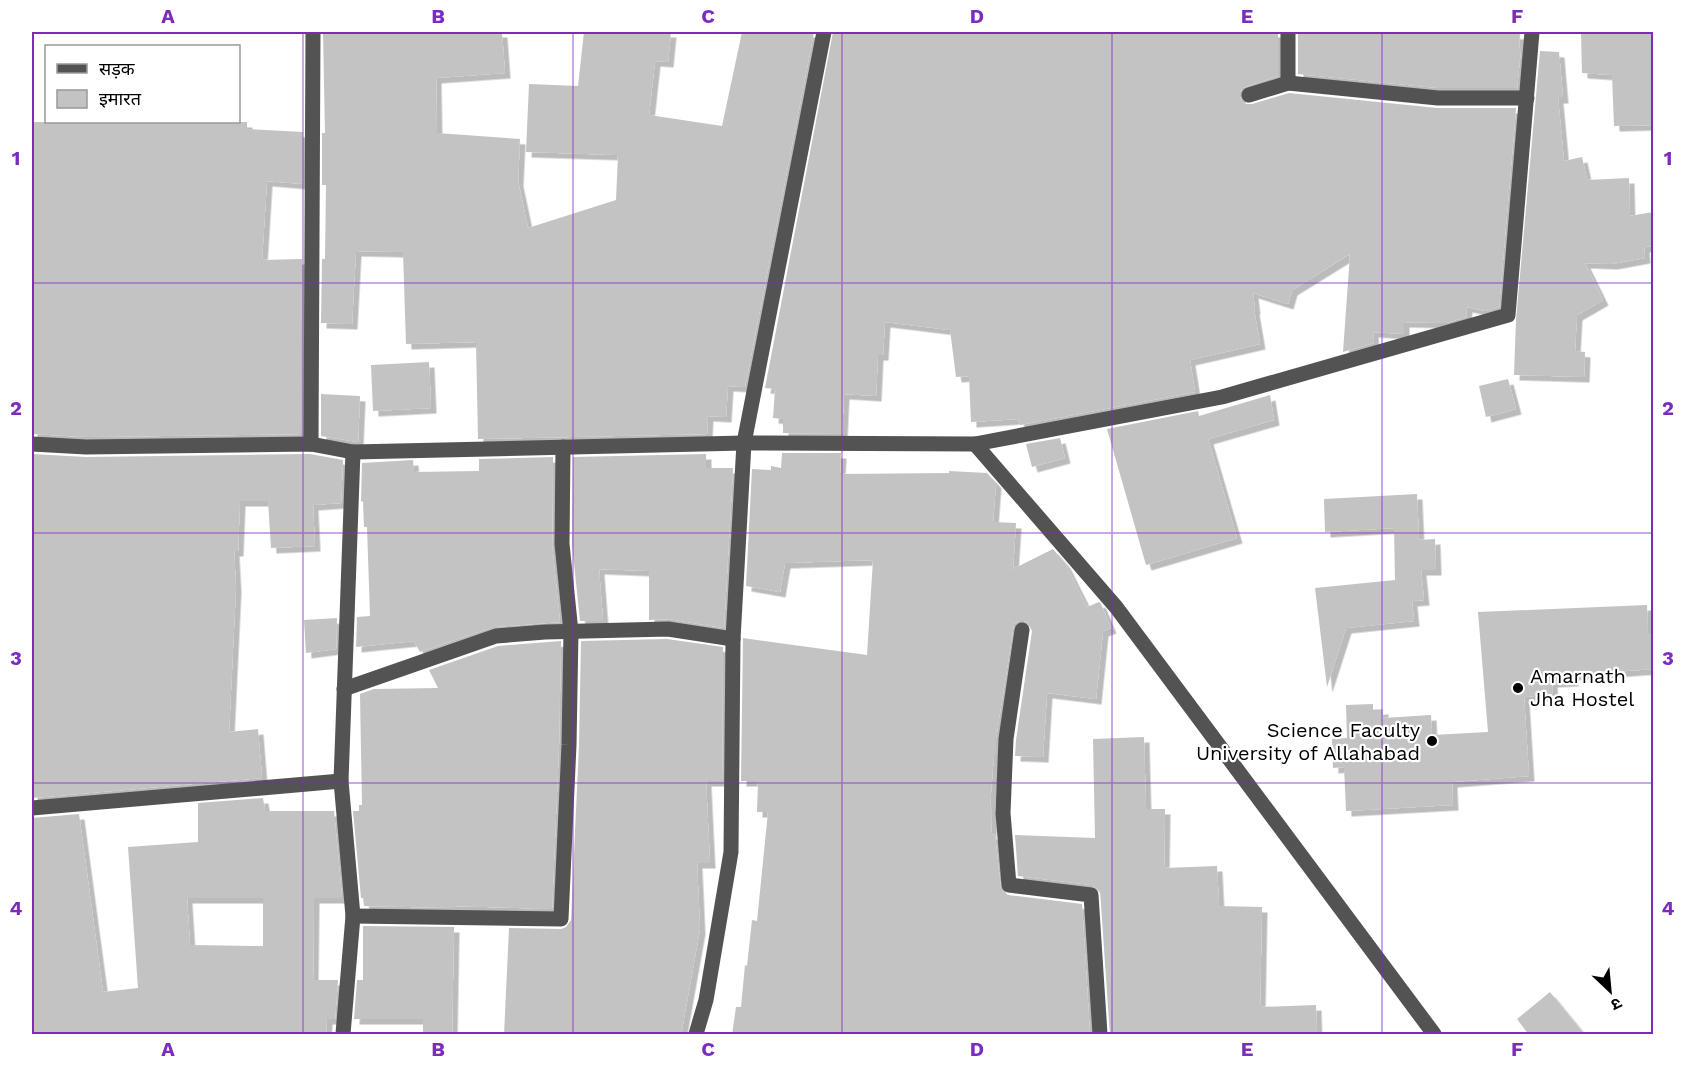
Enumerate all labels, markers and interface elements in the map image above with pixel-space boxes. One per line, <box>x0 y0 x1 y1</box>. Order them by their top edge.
text: A <box>161 4 175 28</box>
text: B <box>431 4 445 28</box>
text: C <box>701 4 715 28</box>
text: D <box>970 4 984 28</box>
text: E <box>1241 4 1253 28</box>
text: F <box>1511 4 1523 28</box>
legend <box>45 45 240 123</box>
text: सड़क <box>99 58 136 79</box>
text: इमारत <box>99 88 142 109</box>
text: 1 <box>12 146 20 170</box>
text: 1 <box>1664 146 1672 170</box>
text: 2 <box>10 396 22 420</box>
text: 2 <box>1662 396 1674 420</box>
text: 3 <box>10 646 22 670</box>
text: 3 <box>1662 646 1674 670</box>
place label: Amarnath Jha Hostel <box>1530 664 1634 711</box>
marker: Amarnath Jha Hostel <box>1511 681 1525 695</box>
place label: Science Faculty University of Allahabad <box>1196 718 1421 765</box>
marker: Science Faculty University of Allahabad <box>1425 734 1439 748</box>
text: 4 <box>10 896 23 920</box>
text: 4 <box>1662 896 1675 920</box>
north arrow <box>1580 961 1640 1021</box>
text: उ <box>1607 993 1625 1015</box>
text: A <box>161 1037 175 1061</box>
text: B <box>431 1037 445 1061</box>
text: C <box>701 1037 715 1061</box>
text: D <box>970 1037 984 1061</box>
text: E <box>1241 1037 1253 1061</box>
text: F <box>1511 1037 1523 1061</box>

